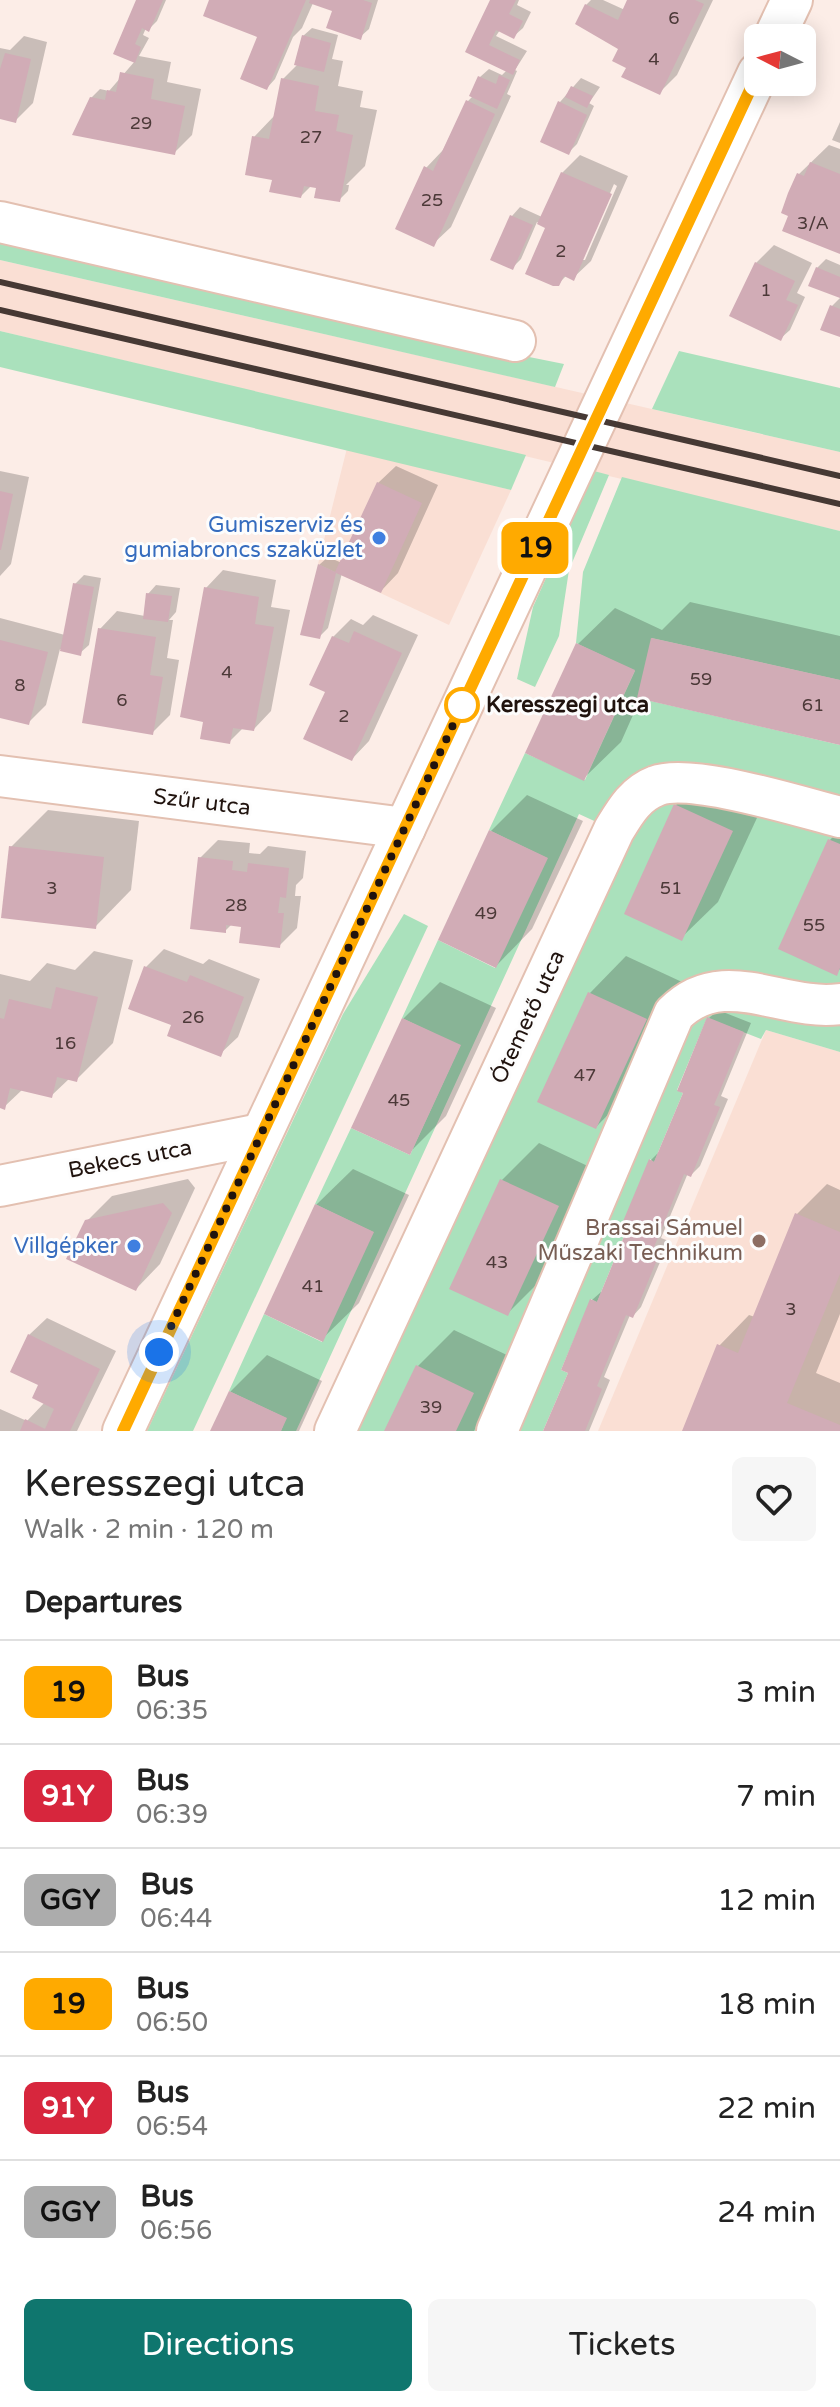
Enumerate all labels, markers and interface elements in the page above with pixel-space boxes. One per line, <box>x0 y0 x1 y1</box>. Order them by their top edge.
house number: 6 <box>668 7 680 29</box>
north arrow <box>744 24 816 96</box>
map controls <box>744 24 816 96</box>
house number: 4 <box>648 48 660 70</box>
house number: 29 <box>130 112 152 134</box>
house number: 27 <box>300 126 322 148</box>
house number: 25 <box>421 189 443 211</box>
house number: 3/A <box>797 212 829 234</box>
house number: 2 <box>555 240 567 262</box>
house number: 1 <box>760 279 772 301</box>
place label: Gumiszerviz és gumiabroncs szaküzlet <box>124 512 363 563</box>
line badge: 19 <box>499 522 571 574</box>
marker: Gumiszerviz és gumiabroncs szaküzlet <box>370 529 388 547</box>
text: 19 <box>517 531 553 565</box>
house number: 4 <box>221 661 233 683</box>
house number: 59 <box>690 668 712 690</box>
house number: 8 <box>14 674 26 696</box>
marker: Keresszegi utca <box>445 688 479 722</box>
house number: 6 <box>116 689 128 711</box>
place label: Keresszegi utca <box>486 692 649 718</box>
house number: 61 <box>802 694 824 716</box>
house number: 2 <box>338 705 350 727</box>
street label: Szűr utca <box>152 783 252 821</box>
house number: 3 <box>46 877 58 899</box>
house number: 51 <box>660 877 682 899</box>
house number: 28 <box>225 894 247 916</box>
house number: 49 <box>475 902 497 924</box>
house number: 55 <box>803 914 825 936</box>
street label: Ótemető utca <box>485 946 570 1088</box>
house number: 26 <box>182 1006 204 1028</box>
house number: 16 <box>54 1032 76 1054</box>
house number: 47 <box>574 1064 596 1086</box>
house number: 45 <box>388 1089 410 1111</box>
street label: Bekecs utca <box>66 1134 194 1184</box>
place label: Brassai Sámuel Műszaki Technikum <box>538 1215 743 1266</box>
marker: Brassai Sámuel Műszaki Technikum <box>750 1232 768 1250</box>
place label: Villgépker <box>14 1233 119 1259</box>
marker: Villgépker <box>125 1237 143 1255</box>
house number: 43 <box>486 1251 508 1273</box>
house number: 41 <box>302 1275 324 1297</box>
house number: 3 <box>785 1298 797 1320</box>
your location <box>139 1332 179 1372</box>
house number: 39 <box>420 1396 442 1418</box>
button: heart <box>732 1457 816 1541</box>
text: Keresszegi utca <box>24 1461 306 1507</box>
text: Walk · 2 min · 120 m <box>24 1514 274 1545</box>
text: Departures <box>24 1584 182 1621</box>
text: Bus <box>136 1658 189 1695</box>
text: 3 min <box>736 1674 816 1711</box>
text: 19 <box>50 1675 86 1709</box>
text: 06:35 <box>136 1695 208 1726</box>
text: Bus <box>136 1762 189 1799</box>
text: 7 min <box>736 1778 816 1815</box>
text: 91Y <box>41 1779 95 1813</box>
text: 06:39 <box>136 1799 208 1830</box>
text: Bus <box>140 1866 194 1903</box>
text: 12 min <box>717 1882 816 1919</box>
text: GGY <box>40 1883 100 1917</box>
text: 06:44 <box>140 1903 212 1934</box>
text: Bus <box>136 1970 189 2007</box>
text: 18 min <box>717 1986 816 2023</box>
text: 19 <box>50 1987 86 2021</box>
text: 06:50 <box>136 2007 208 2038</box>
text: Bus <box>136 2074 189 2111</box>
text: 22 min <box>717 2090 816 2127</box>
text: 91Y <box>41 2091 95 2125</box>
text: 06:54 <box>136 2111 208 2142</box>
text: Bus <box>140 2178 194 2215</box>
text: 24 min <box>717 2194 816 2231</box>
text: GGY <box>40 2195 100 2229</box>
text: 06:56 <box>140 2215 212 2246</box>
button: Directions <box>24 2299 412 2391</box>
button: Tickets <box>428 2299 816 2391</box>

